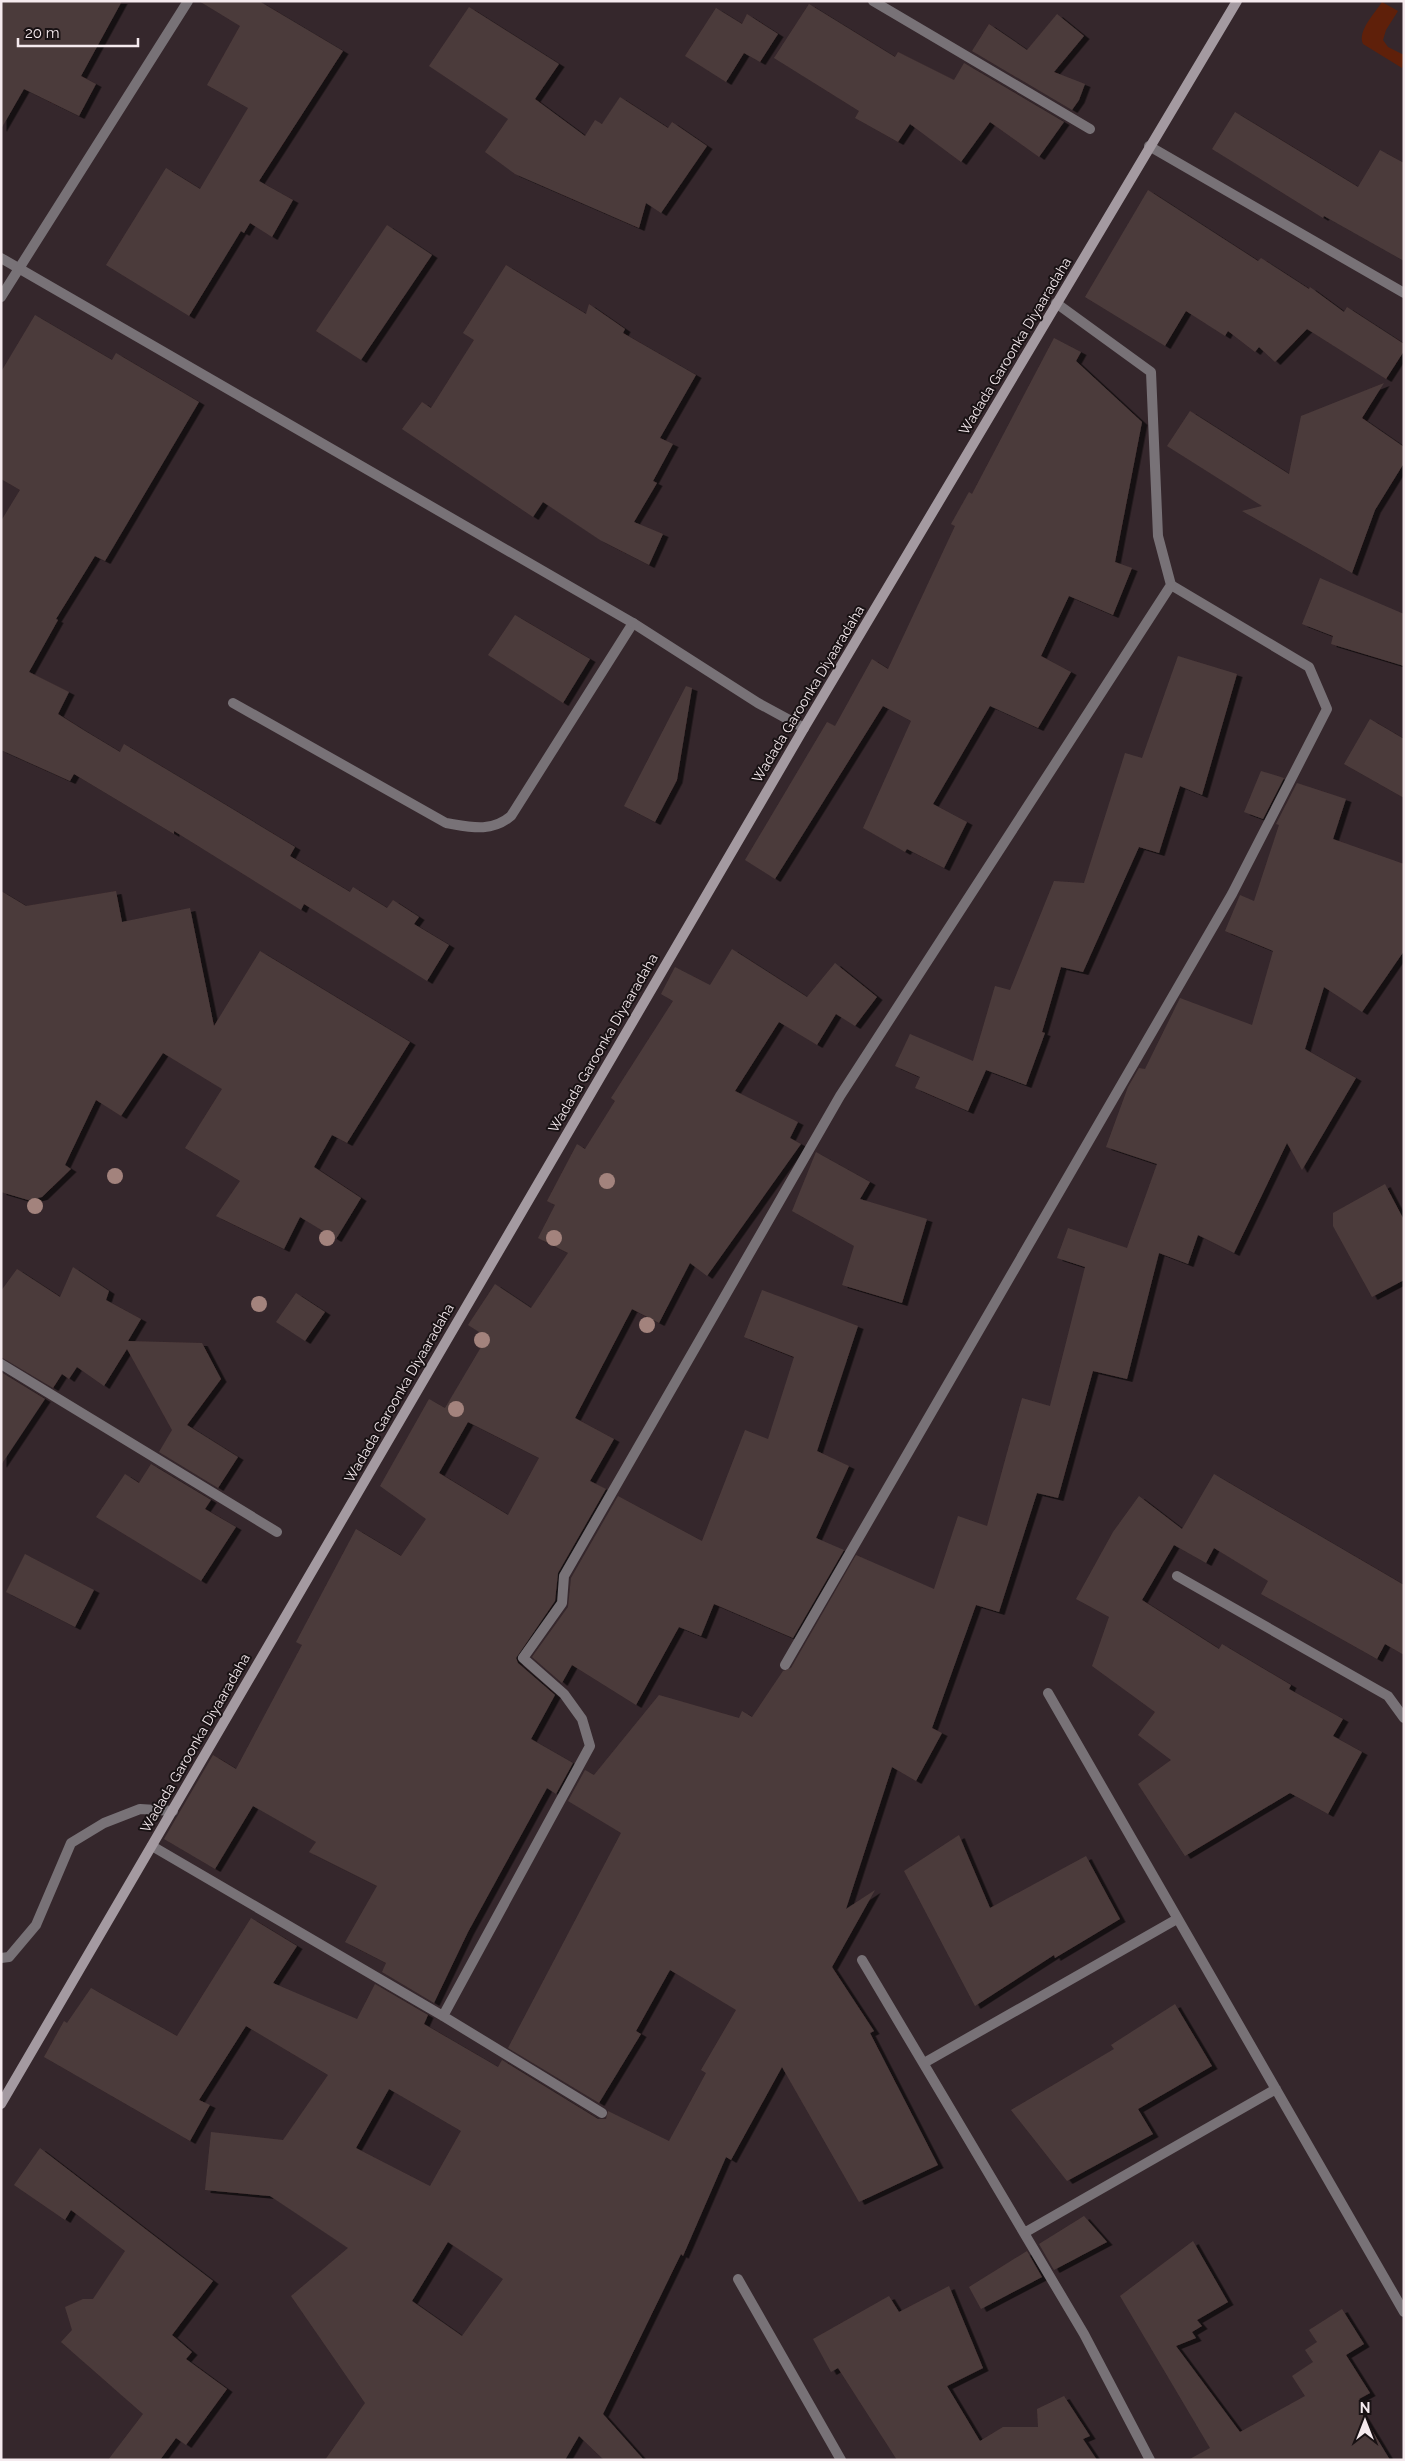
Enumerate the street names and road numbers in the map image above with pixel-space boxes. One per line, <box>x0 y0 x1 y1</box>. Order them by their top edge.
street label: Wadada Garoonka Diyaaradaha <box>956 254 1074 438</box>
street label: Wadada Garoonka Diyaaradaha <box>749 602 867 786</box>
street label: Wadada Garoonka Diyaaradaha <box>545 951 661 1135</box>
street label: Wadada Garoonka Diyaaradaha <box>341 1301 457 1485</box>
street label: Wadada Garoonka Diyaaradaha <box>137 1651 253 1835</box>

